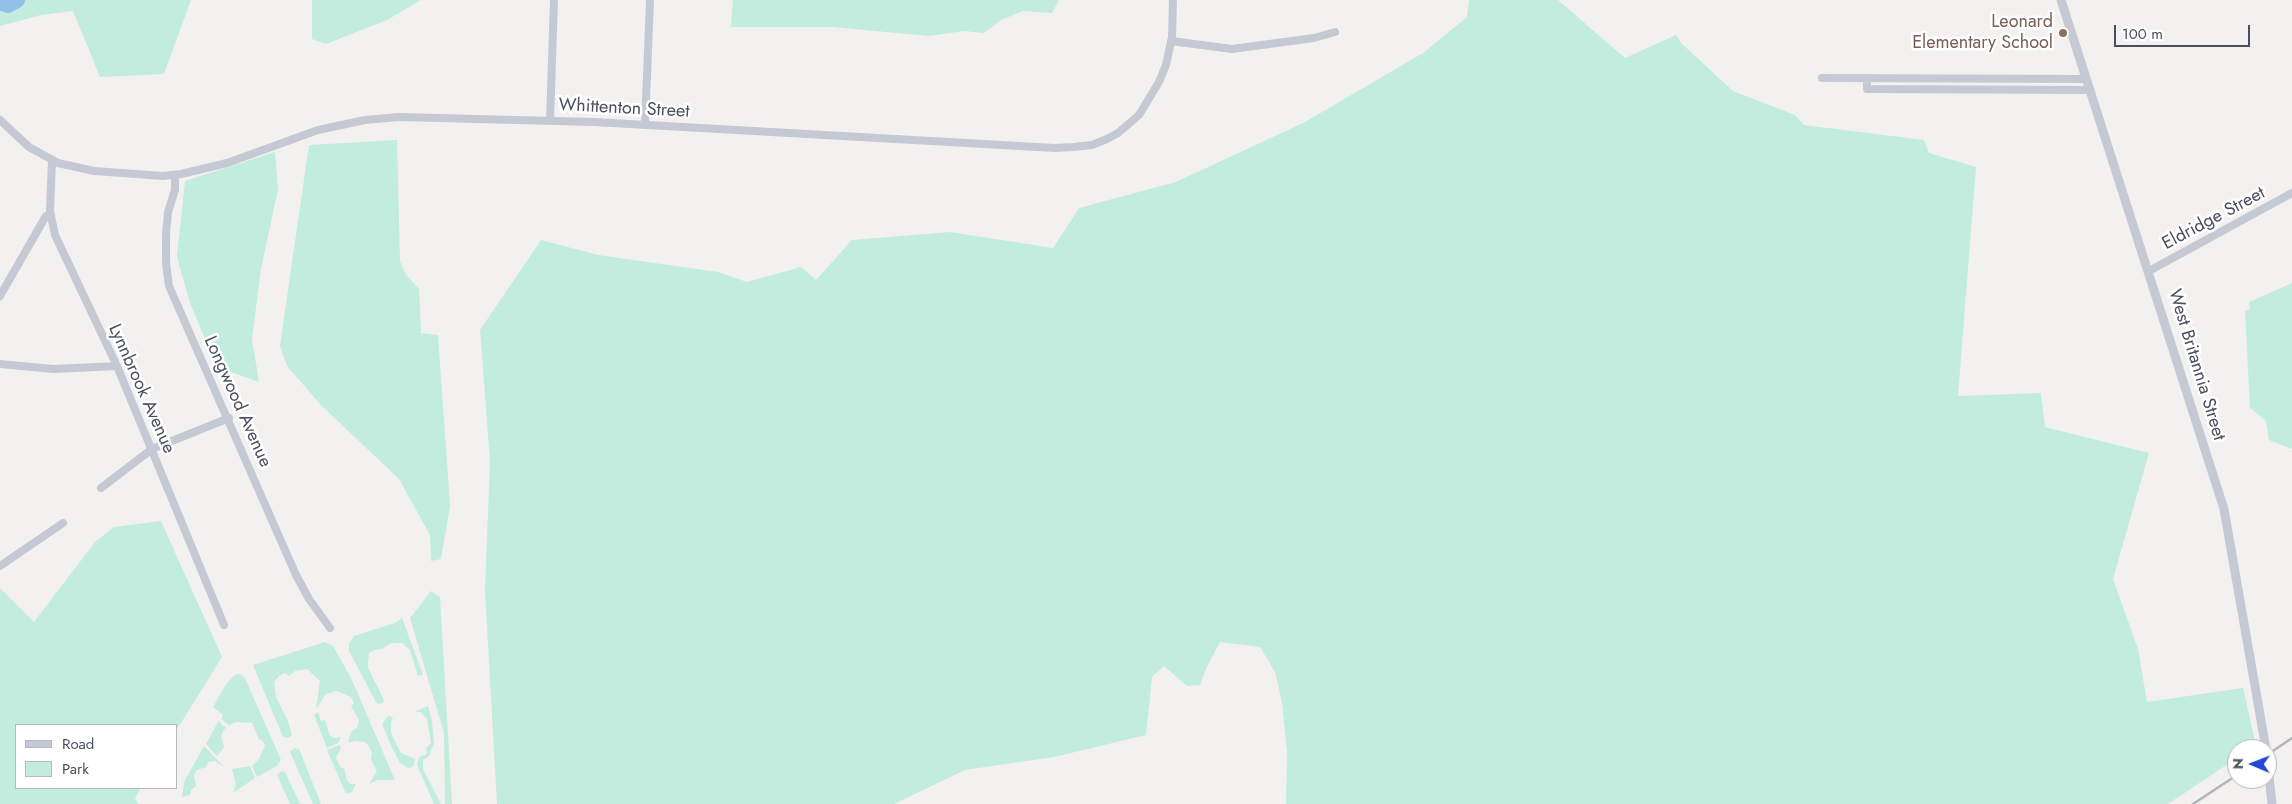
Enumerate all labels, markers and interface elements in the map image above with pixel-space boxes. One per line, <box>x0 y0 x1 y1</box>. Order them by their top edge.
place label: Leonard Elementary School <box>1912 12 2053 54</box>
scale bar <box>2117 15 2253 47</box>
text: 100 m <box>2122 23 2163 45</box>
marker: Leonard Elementary School <box>2057 27 2069 39</box>
street label: Whittenton Street <box>558 95 690 123</box>
street label: Eldridge Street <box>2159 183 2269 255</box>
street label: West Britannia Street <box>2163 287 2229 443</box>
street label: Lynnbrook Avenue <box>103 321 179 457</box>
street label: Longwood Avenue <box>198 333 276 471</box>
legend <box>15 724 178 789</box>
text: Road <box>62 733 94 755</box>
north arrow <box>2227 739 2277 789</box>
text: Park <box>62 758 89 780</box>
text: N <box>2228 758 2248 769</box>

